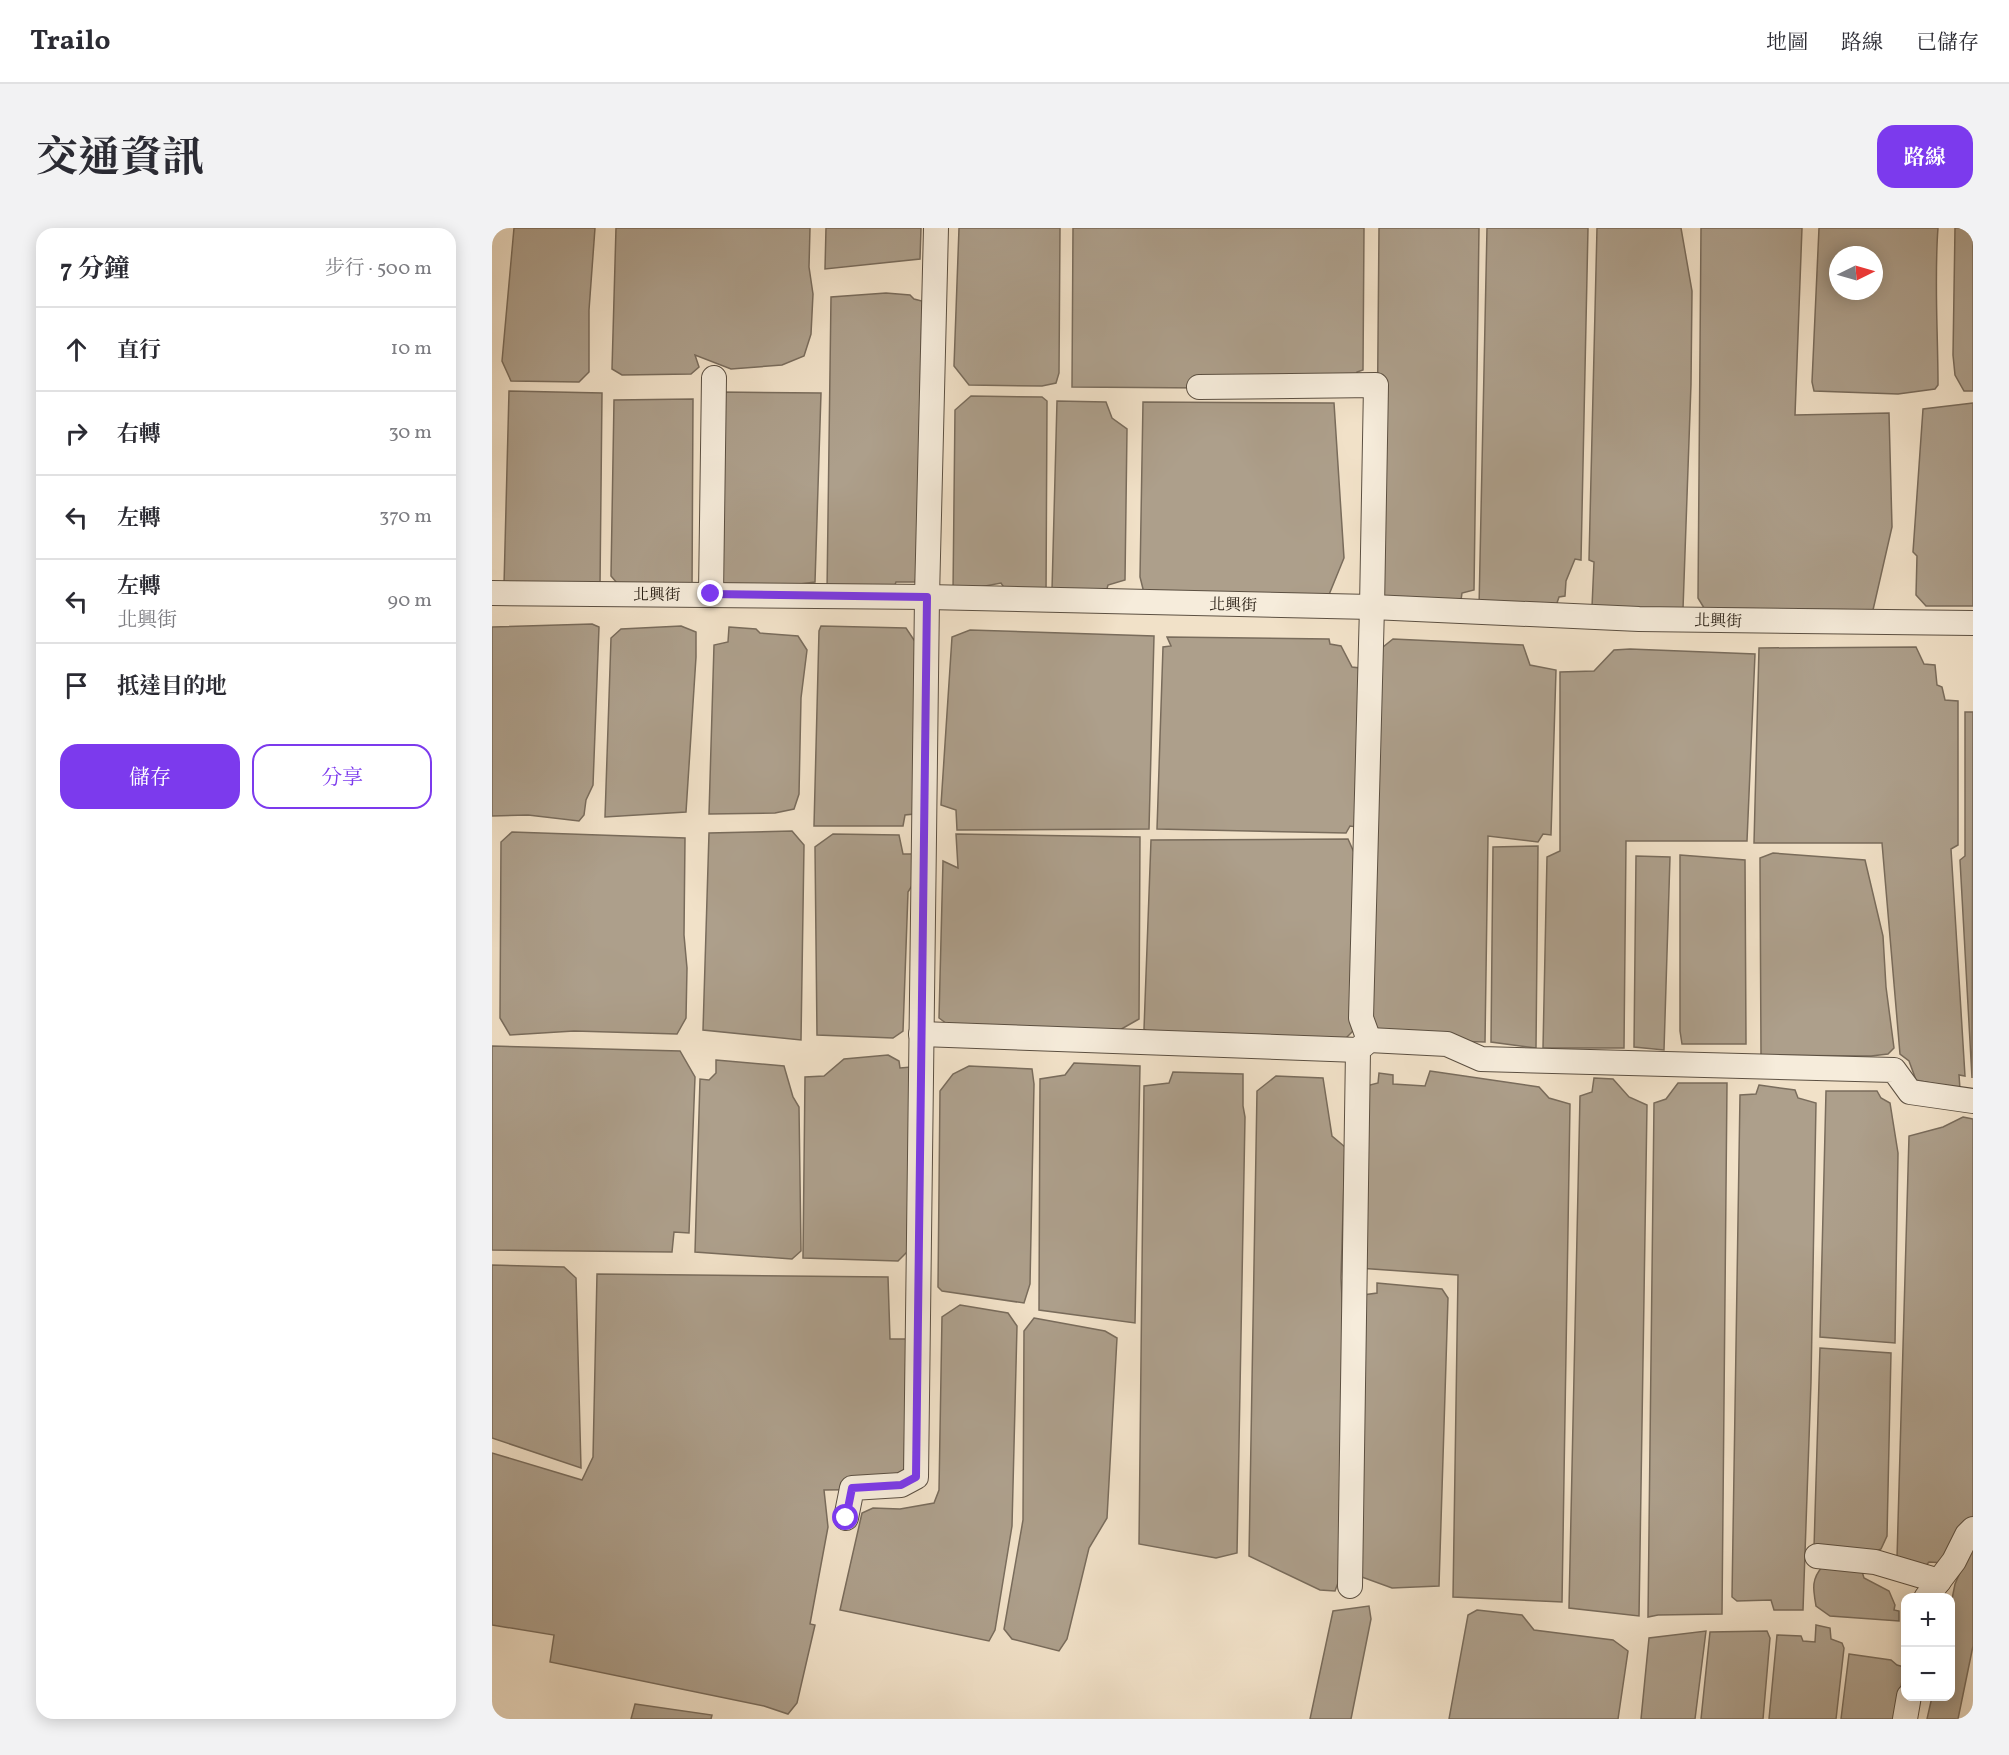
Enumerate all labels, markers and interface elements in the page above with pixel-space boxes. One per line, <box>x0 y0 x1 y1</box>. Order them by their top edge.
text: Trailo <box>30 22 111 61</box>
text: 地圖 <box>1766 29 1808 58</box>
text: 路線 <box>1841 29 1883 58</box>
text: 已儲存 <box>1916 29 1979 58</box>
button: 路線 <box>1877 125 1973 188</box>
text: 交通資訊 <box>36 131 204 190</box>
north arrow <box>1829 246 1883 300</box>
text: 7 分鐘 <box>60 252 130 288</box>
text: 步行 · 500 m <box>325 255 432 283</box>
icon: ahead <box>60 333 93 366</box>
text: 10 m <box>391 335 432 363</box>
text: 直行 <box>117 336 161 367</box>
icon: right <box>60 417 93 450</box>
text: 30 m <box>388 419 432 447</box>
text: 右轉 <box>117 420 161 451</box>
icon: left <box>60 501 93 534</box>
text: 370 m <box>379 503 432 531</box>
text: 左轉 <box>117 504 161 535</box>
text: 左轉 <box>117 572 161 603</box>
route end <box>697 580 723 606</box>
icon: left <box>60 585 93 618</box>
street label: 北興街 <box>633 585 681 607</box>
text: 90 m <box>388 587 432 615</box>
street label: 北興街 <box>1209 595 1257 617</box>
text: 北興街 <box>117 607 177 635</box>
street label: 北興街 <box>1694 611 1742 633</box>
icon: arrive <box>60 669 93 702</box>
text: 抵達目的地 <box>117 672 227 703</box>
button: 儲存 <box>60 744 240 809</box>
button: 分享 <box>252 744 432 809</box>
route start <box>832 1504 858 1530</box>
map controls <box>1901 1593 1955 1701</box>
button: + <box>1901 1593 1955 1647</box>
button: − <box>1901 1647 1955 1701</box>

